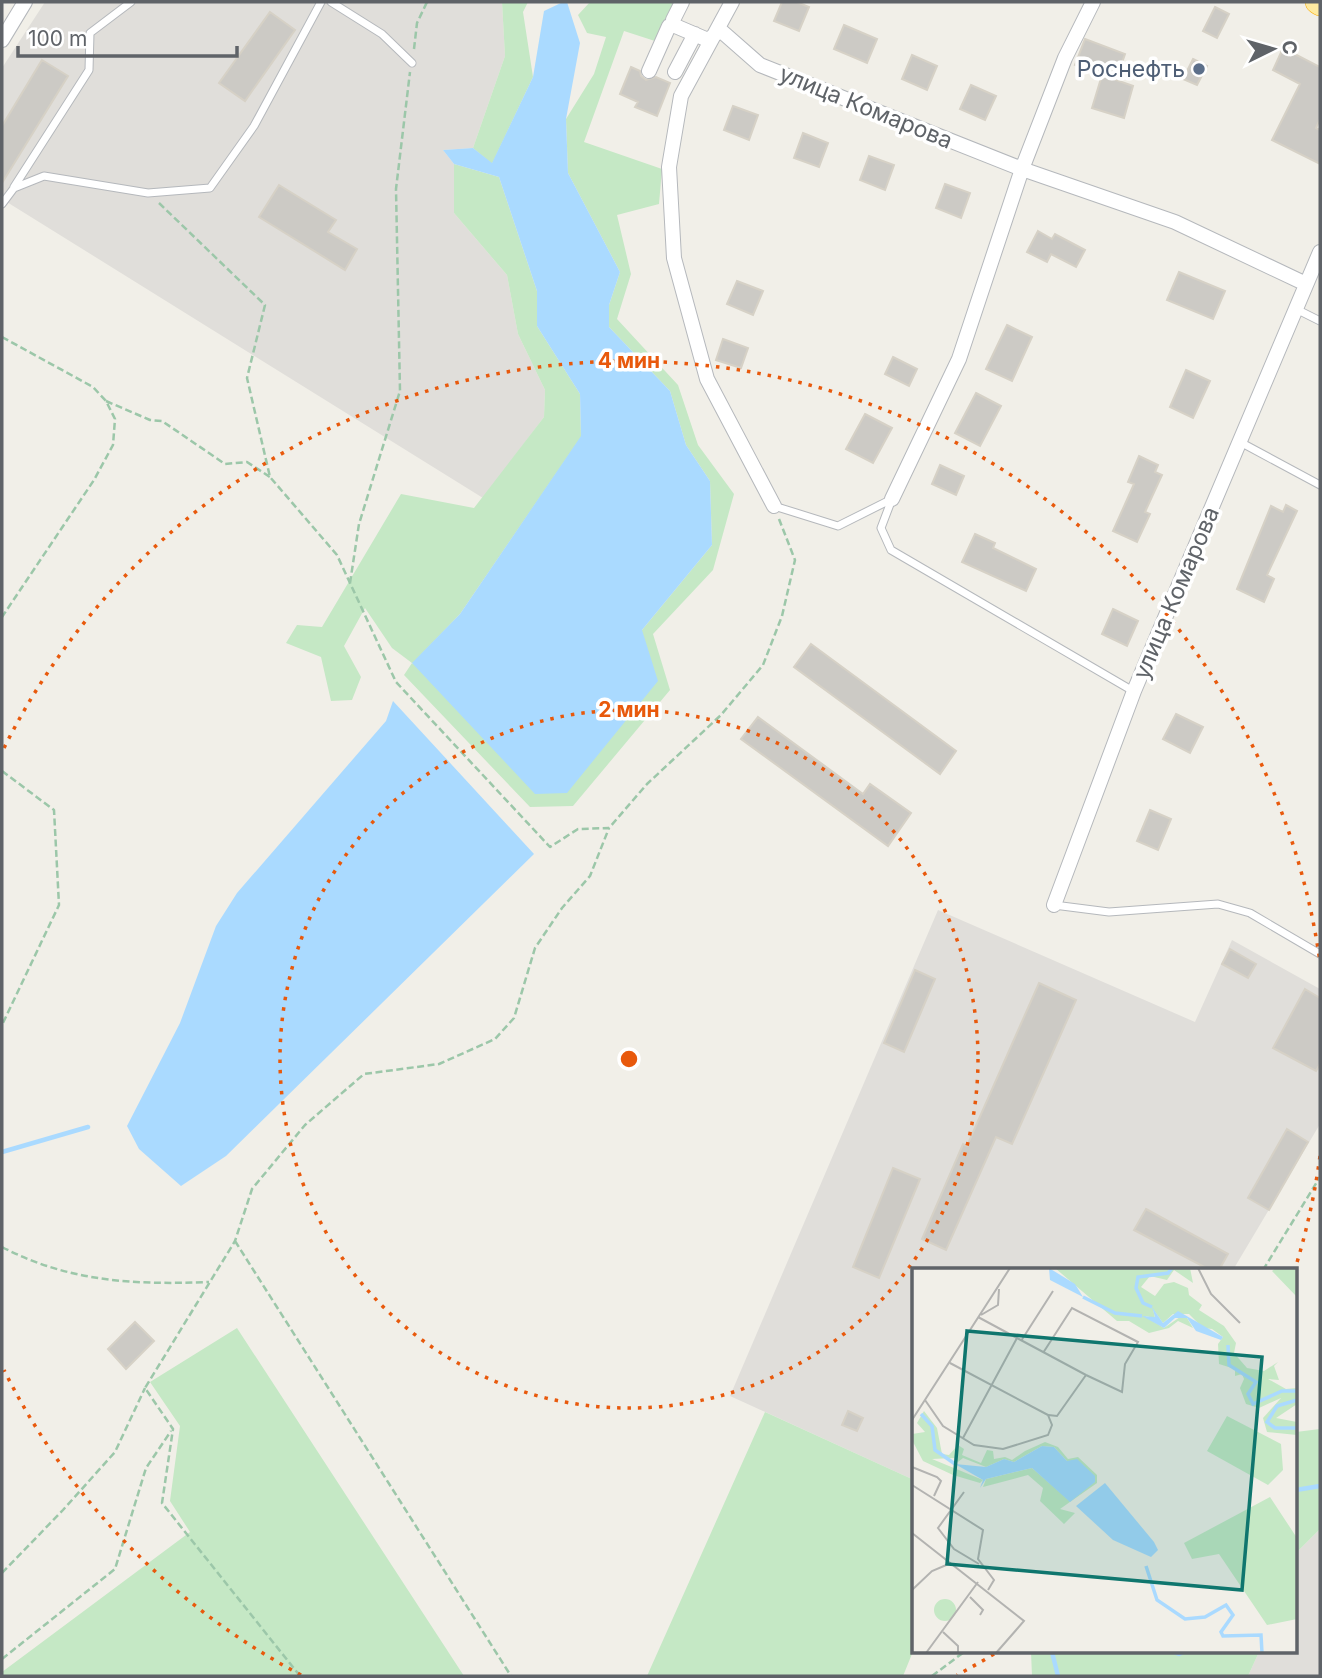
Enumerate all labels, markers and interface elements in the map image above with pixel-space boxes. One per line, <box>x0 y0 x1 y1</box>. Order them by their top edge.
scale bar <box>18 14 236 58</box>
north arrow <box>1238 14 1308 84</box>
text: 100 m <box>28 26 87 51</box>
text: С <box>1277 40 1302 56</box>
place label: Роснефть <box>1077 55 1185 83</box>
street label: улица Комарова <box>775 59 957 155</box>
marker: Роснефть <box>1191 61 1207 77</box>
text: 4 мин <box>598 348 660 373</box>
street label: улица Комарова <box>1127 503 1225 683</box>
text: 2 мин <box>598 697 660 722</box>
centre of rings <box>617 1047 641 1071</box>
inset map <box>912 1268 1298 1654</box>

